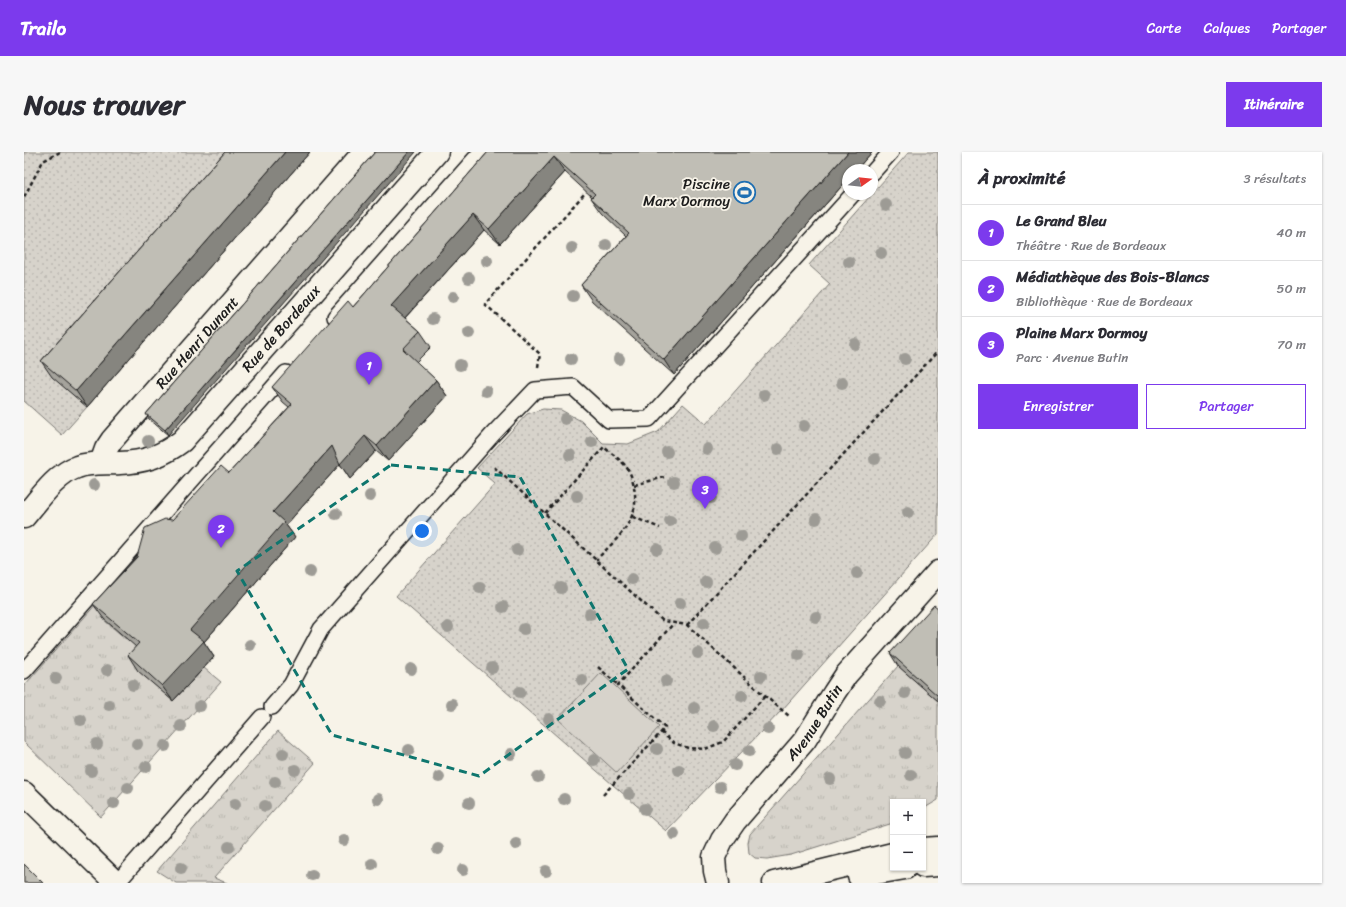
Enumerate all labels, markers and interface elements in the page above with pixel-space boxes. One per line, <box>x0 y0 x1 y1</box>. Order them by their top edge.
text: Trailo <box>20 12 66 45</box>
text: Carte <box>1147 16 1181 41</box>
text: Calques <box>1203 16 1250 41</box>
text: Partager <box>1272 16 1326 41</box>
text: Nous trouver <box>24 80 184 129</box>
button: Itinéraire <box>1226 82 1322 127</box>
text: À proximité <box>978 163 1065 193</box>
north arrow <box>842 164 878 200</box>
text: 3 résultats <box>1244 167 1306 190</box>
place label: Piscine Marx Dormoy <box>643 171 730 214</box>
sports icon: Piscine Marx Dormoy <box>732 180 758 206</box>
text: Le Grand Bleu <box>1016 208 1107 234</box>
text: 1 <box>988 221 994 244</box>
text: 40 m <box>1276 221 1306 244</box>
text: Théâtre · Rue de Bordeaux <box>1016 234 1166 257</box>
text: Médiathèque des Bois-Blancs <box>1016 264 1209 290</box>
text: 2 <box>987 277 995 300</box>
text: 50 m <box>1276 277 1306 300</box>
street label: Rue de Bordeaux <box>235 278 328 378</box>
street label: Rue Henri Dunant <box>149 290 246 395</box>
text: Bibliothèque · Rue de Bordeaux <box>1016 290 1193 313</box>
text: Plaine Marx Dormoy <box>1016 320 1147 346</box>
text: 3 <box>987 333 995 356</box>
text: 70 m <box>1277 333 1306 356</box>
text: Parc · Avenue Butin <box>1016 346 1128 369</box>
pin: 1 <box>356 352 382 385</box>
button: Enregistrer <box>978 384 1138 429</box>
button: Partager <box>1146 384 1306 429</box>
pin: 3 <box>692 476 718 509</box>
pin: 2 <box>208 515 234 548</box>
your location <box>412 521 432 541</box>
street label: Avenue Butin <box>779 679 849 767</box>
map controls <box>890 799 926 871</box>
button: + <box>890 799 926 835</box>
button: − <box>890 835 926 871</box>

